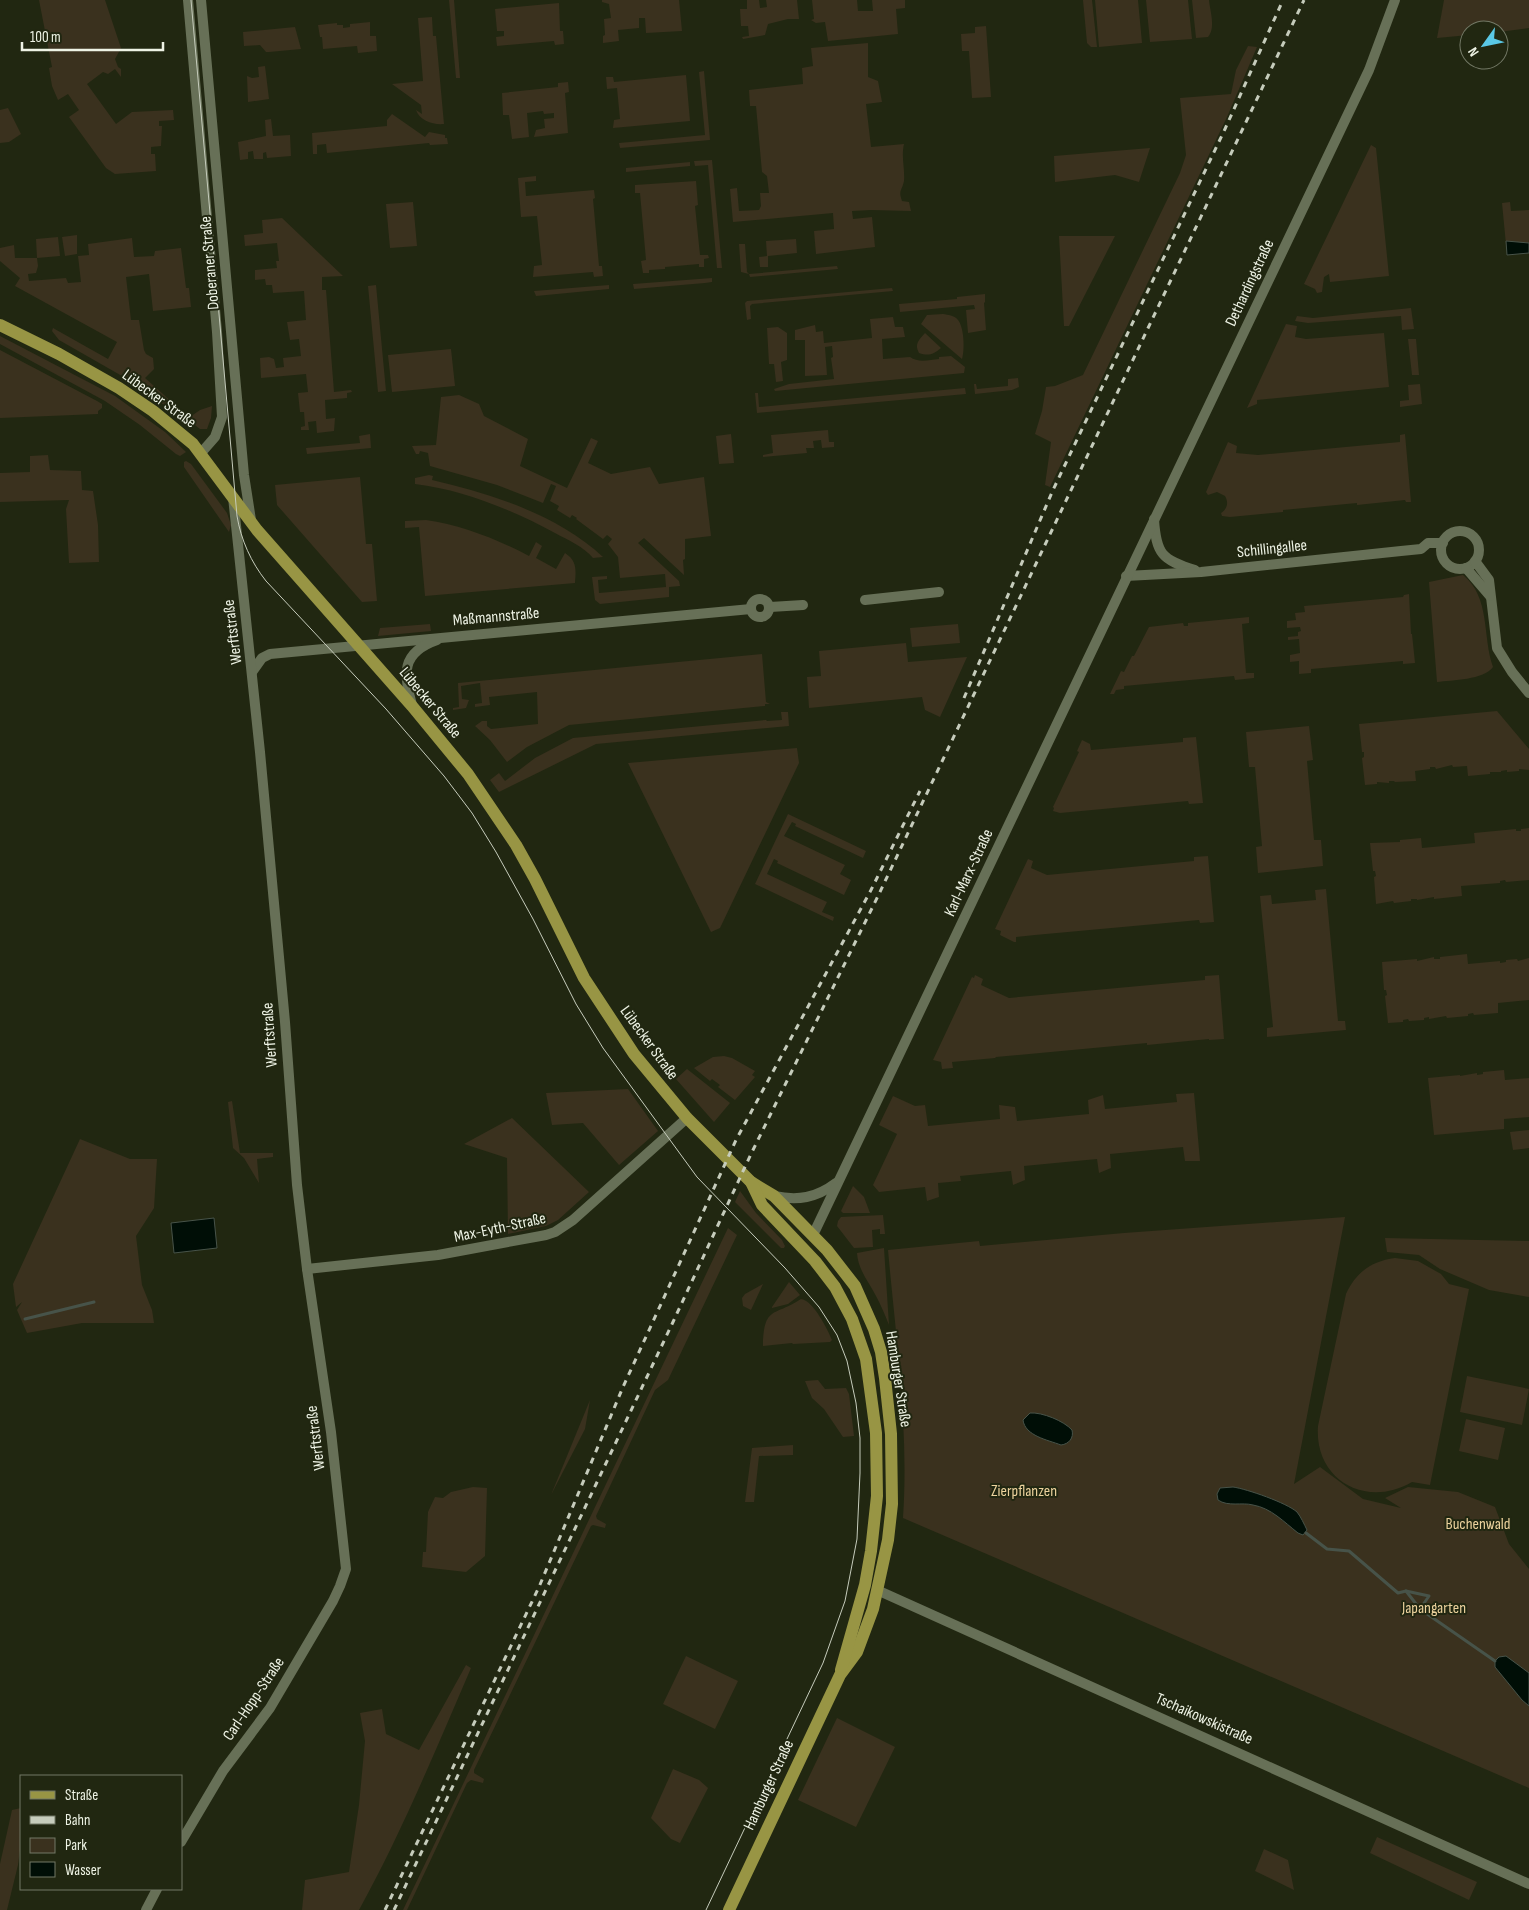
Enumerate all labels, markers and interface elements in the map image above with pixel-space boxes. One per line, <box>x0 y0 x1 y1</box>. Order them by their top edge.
scale bar <box>22 20 164 52</box>
north arrow <box>1459 20 1509 70</box>
text: 100 m <box>30 28 61 47</box>
text: N <box>1464 44 1483 60</box>
street label: Doberaner Straße <box>196 215 224 311</box>
street label: Dethardingstraße <box>1222 237 1278 329</box>
street label: Lübecker Straße <box>118 366 200 432</box>
street label: Schillingallee <box>1236 536 1308 562</box>
street label: Werftstraße <box>220 599 246 665</box>
street label: Maßmannstraße <box>452 604 540 630</box>
street label: Lübecker Straße <box>395 664 465 742</box>
street label: Karl-Marx-Straße <box>940 826 998 920</box>
street label: Werftstraße <box>258 1002 282 1068</box>
street label: Lübecker Straße <box>616 1002 682 1084</box>
street label: Max-Eyth-Straße <box>452 1209 548 1247</box>
street label: Hamburger Straße <box>881 1329 915 1429</box>
street label: Werftstraße <box>303 1405 329 1471</box>
park label: Zierpflanzen <box>991 1482 1057 1501</box>
park label: Buchenwald <box>1446 1515 1510 1534</box>
park label: Japangarten <box>1401 1599 1466 1618</box>
street label: Carl-Hopp-Straße <box>219 1654 289 1744</box>
street label: Tschaikowskistraße <box>1153 1689 1255 1749</box>
street label: Hamburger Straße <box>740 1737 798 1833</box>
legend <box>20 1775 182 1890</box>
text: Straße <box>65 1786 98 1805</box>
text: Bahn <box>65 1811 90 1830</box>
text: Park <box>65 1836 87 1855</box>
text: Wasser <box>65 1861 102 1880</box>

